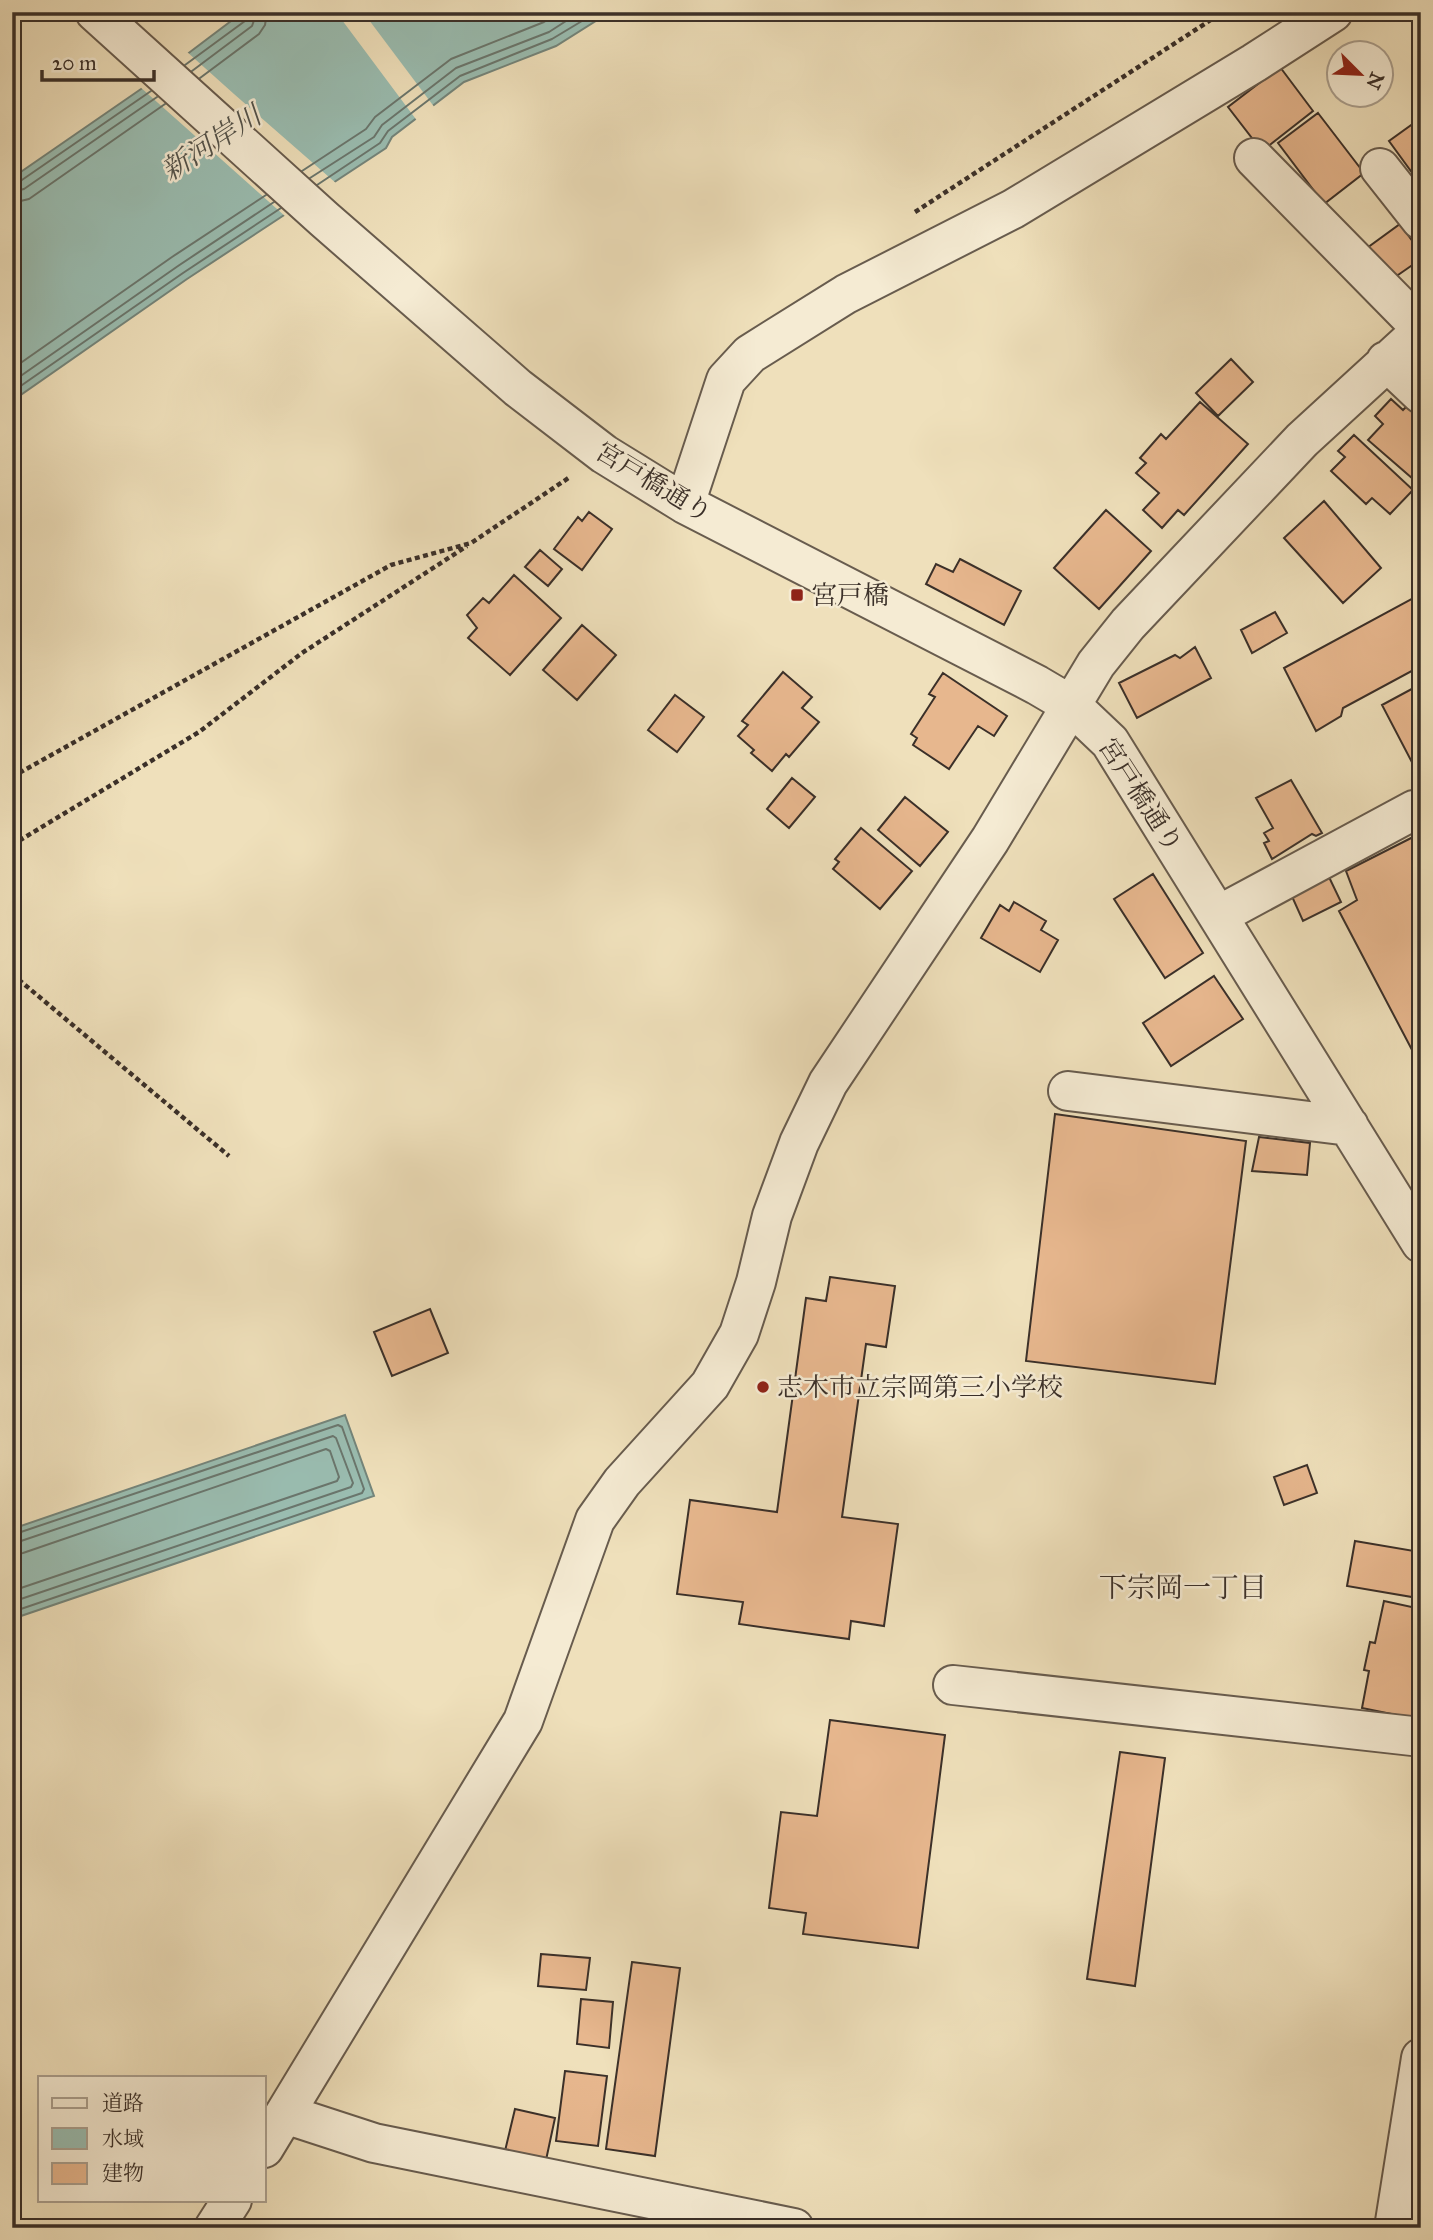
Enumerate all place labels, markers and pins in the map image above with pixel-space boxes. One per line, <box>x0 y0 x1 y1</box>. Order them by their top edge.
place label: 宮戸橋 <box>811 579 889 611</box>
marker: 宮戸橋 <box>789 587 805 603</box>
place label: 志木市立宗岡第三小学校 <box>777 1371 1063 1403</box>
marker: 志木市立宗岡第三小学校 <box>755 1379 771 1395</box>

